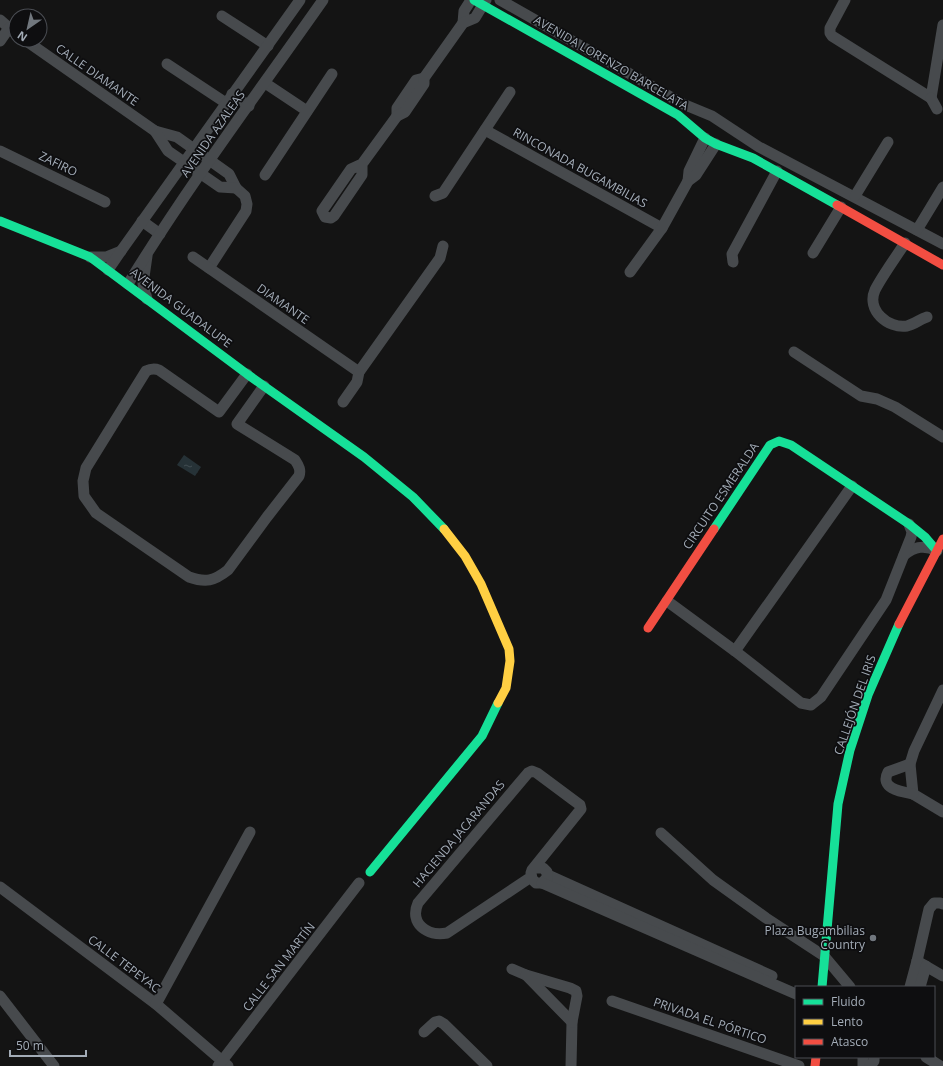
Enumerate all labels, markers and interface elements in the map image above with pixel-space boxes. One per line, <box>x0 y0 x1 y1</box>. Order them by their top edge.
north arrow <box>8 8 48 48</box>
street label: AVENIDA LORENZO BARCELATA <box>531 11 692 114</box>
text: N <box>14 28 30 45</box>
street label: CALLE DIAMANTE <box>52 40 142 110</box>
street label: AVENIDA AZALEAS <box>176 87 249 181</box>
street label: RINCONADA BUGAMBILIAS <box>510 123 650 212</box>
street label: ZAFIRO <box>36 147 80 180</box>
street label: AVENIDA GUADALUPE <box>127 264 236 352</box>
street label: DIAMANTE <box>254 279 313 328</box>
street label: CIRCUITO ESMERALDA <box>679 439 763 552</box>
street label: CALLEJÓN DEL IRIS <box>829 653 880 757</box>
street label: HACIENDA JACARANDAS <box>409 776 509 891</box>
street label: CALLE SAN MARTÍN <box>238 919 319 1015</box>
place label: Plaza Bugambilias Country <box>764 922 866 953</box>
street label: CALLE TEPEYAC <box>85 931 164 997</box>
marker: Plaza Bugambilias Country <box>868 933 878 943</box>
legend <box>795 986 935 1058</box>
street label: PRIVADA EL PÓRTICO <box>651 993 769 1048</box>
text: Fluido <box>831 993 865 1010</box>
text: Lento <box>831 1013 863 1030</box>
scale bar <box>10 1032 86 1058</box>
text: Atasco <box>831 1033 868 1050</box>
text: 50 m <box>16 1037 44 1054</box>

